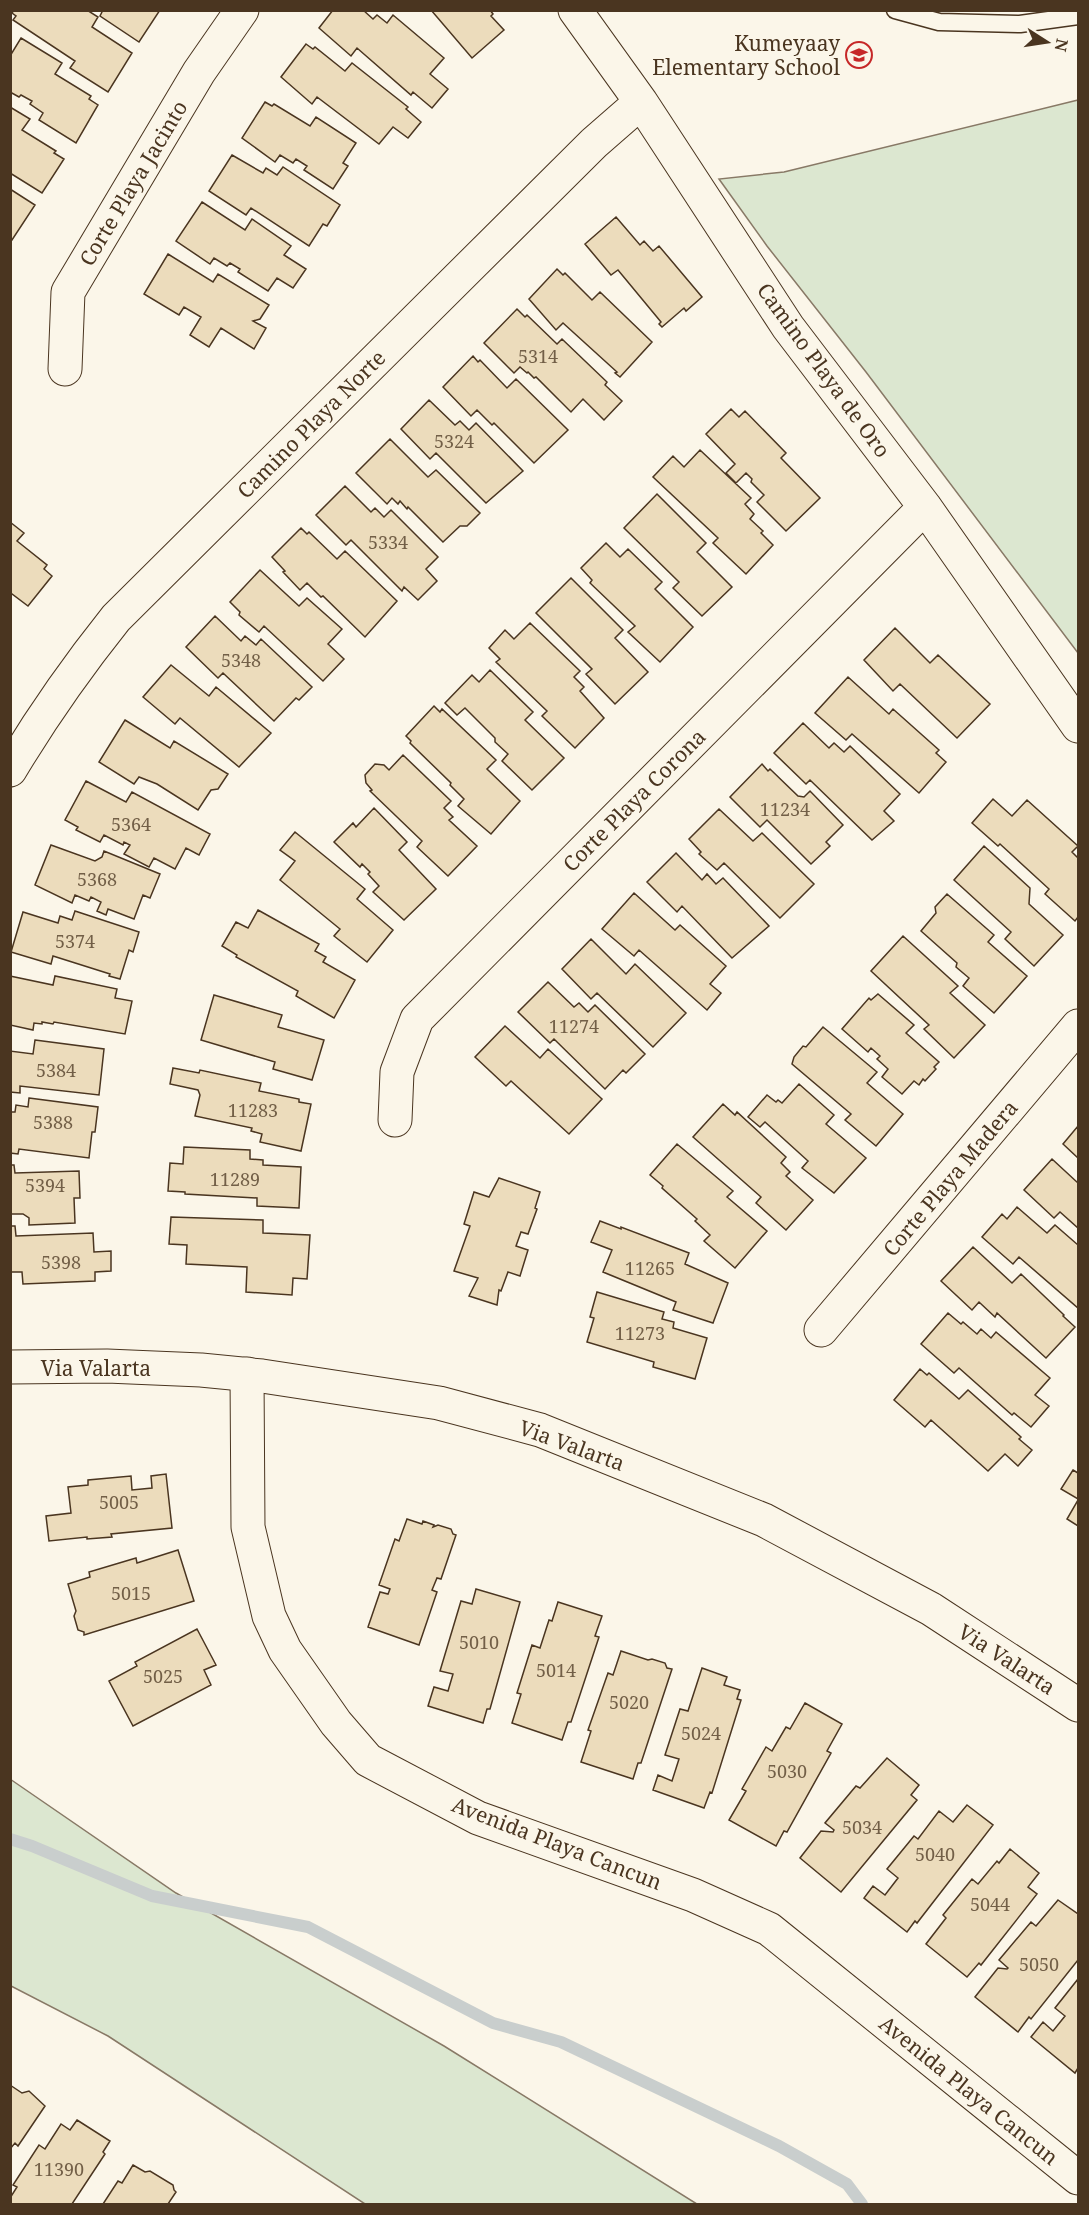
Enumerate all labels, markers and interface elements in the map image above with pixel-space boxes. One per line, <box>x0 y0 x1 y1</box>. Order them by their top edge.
north arrow <box>1017 12 1077 72</box>
place label: Kumeyaay Elementary School <box>652 29 840 81</box>
text: N <box>1050 37 1074 54</box>
school or university icon: Kumeyaay Elementary School <box>844 40 874 70</box>
street label: Corte Playa Jacinto <box>73 95 193 271</box>
street label: Camino Playa de Oro <box>751 277 897 463</box>
street label: Camino Playa Norte <box>231 344 391 504</box>
house number: 5314 <box>518 344 558 368</box>
house number: 5324 <box>434 429 474 453</box>
house number: 5334 <box>368 530 408 554</box>
house number: 5348 <box>221 648 261 672</box>
street label: Corte Playa Corona <box>557 723 711 877</box>
house number: 11234 <box>760 797 810 821</box>
house number: 5364 <box>111 812 151 836</box>
house number: 5368 <box>77 867 117 891</box>
house number: 5374 <box>55 929 95 953</box>
house number: 11274 <box>549 1014 599 1038</box>
house number: 5384 <box>36 1058 76 1082</box>
street label: Corte Playa Madera <box>876 1094 1024 1262</box>
house number: 11283 <box>228 1098 278 1122</box>
house number: 5388 <box>33 1110 73 1134</box>
house number: 11289 <box>210 1167 260 1191</box>
house number: 5394 <box>25 1173 65 1197</box>
house number: 5398 <box>41 1250 81 1274</box>
house number: 11265 <box>625 1256 675 1280</box>
house number: 11273 <box>615 1321 665 1345</box>
street label: Via Valarta <box>41 1354 151 1382</box>
street label: Via Valarta <box>515 1413 629 1477</box>
house number: 5005 <box>99 1490 139 1514</box>
house number: 5015 <box>111 1581 151 1605</box>
street label: Via Valarta <box>953 1617 1061 1701</box>
house number: 5010 <box>459 1630 499 1654</box>
house number: 5014 <box>536 1658 576 1682</box>
house number: 5025 <box>143 1664 183 1688</box>
house number: 5020 <box>609 1690 649 1714</box>
house number: 5024 <box>681 1721 721 1745</box>
house number: 5030 <box>767 1759 807 1783</box>
street label: Avenida Playa Cancun <box>448 1790 666 1896</box>
house number: 5034 <box>842 1815 882 1839</box>
house number: 5040 <box>915 1842 955 1866</box>
house number: 5044 <box>970 1892 1010 1916</box>
house number: 5050 <box>1019 1952 1059 1976</box>
street label: Avenida Playa Cancun <box>874 2009 1064 2171</box>
house number: 11390 <box>34 2157 84 2181</box>

